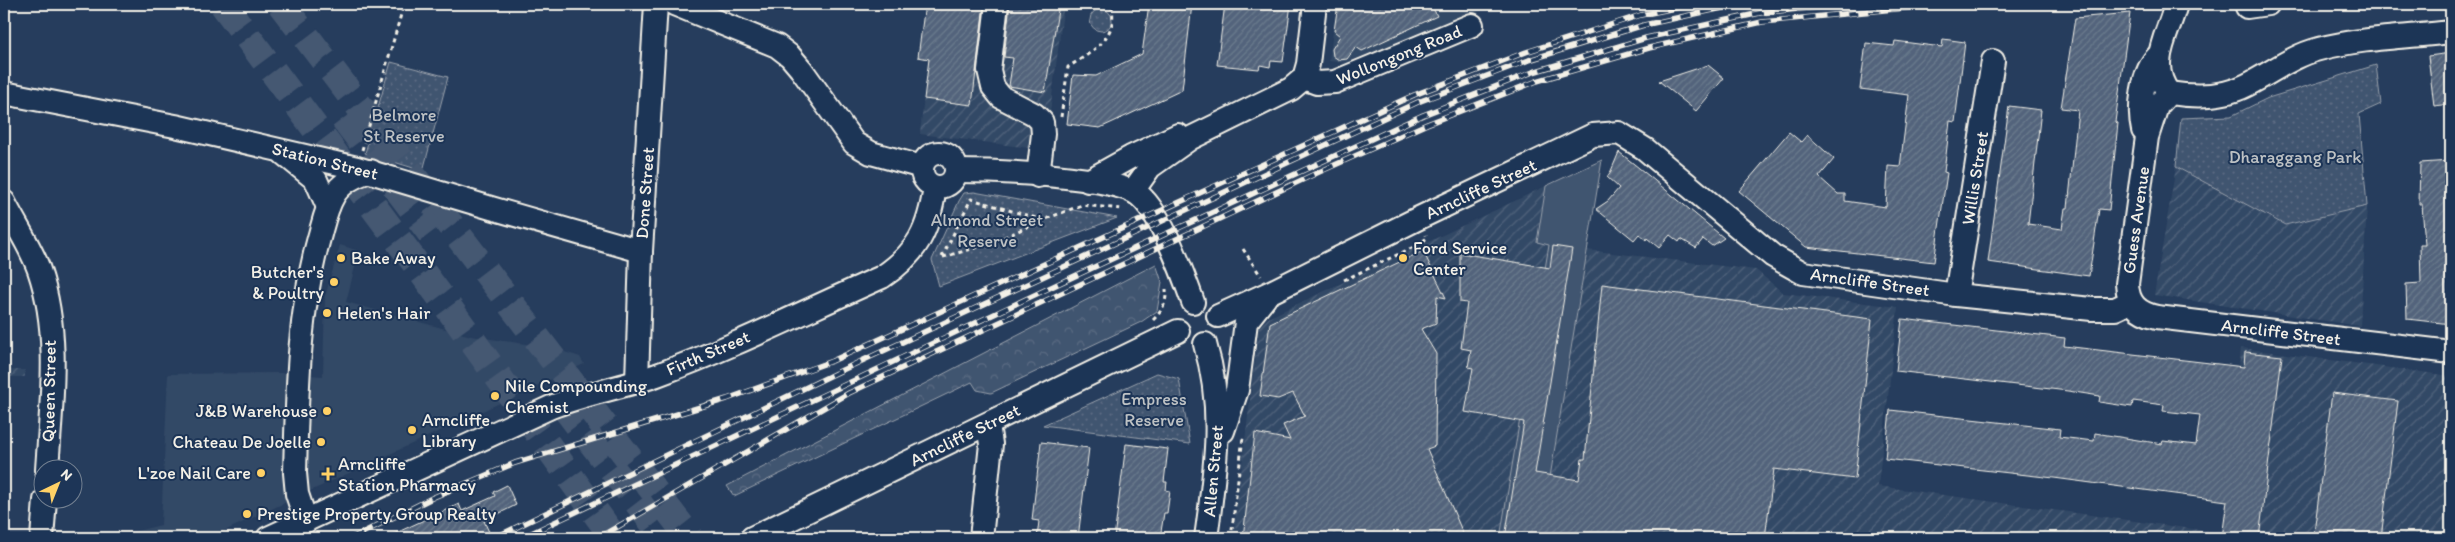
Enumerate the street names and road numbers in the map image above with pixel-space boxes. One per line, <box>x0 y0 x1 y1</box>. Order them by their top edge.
street label: Wollongong Road <box>1333 20 1465 90</box>
street label: Willis Street <box>1957 129 1993 226</box>
street label: Station Street <box>270 137 381 185</box>
street label: Done Street <box>631 146 659 240</box>
street label: Arncliffe Street <box>1422 154 1540 224</box>
street label: Guess Avenue <box>2118 165 2154 275</box>
street label: Arncliffe Street <box>1809 263 1931 301</box>
street label: Arncliffe Street <box>2220 314 2342 350</box>
street label: Firth Street <box>663 325 753 380</box>
street label: Queen Street <box>37 339 61 442</box>
street label: Arncliffe Street <box>906 399 1024 471</box>
street label: Allen Street <box>1198 424 1228 518</box>

